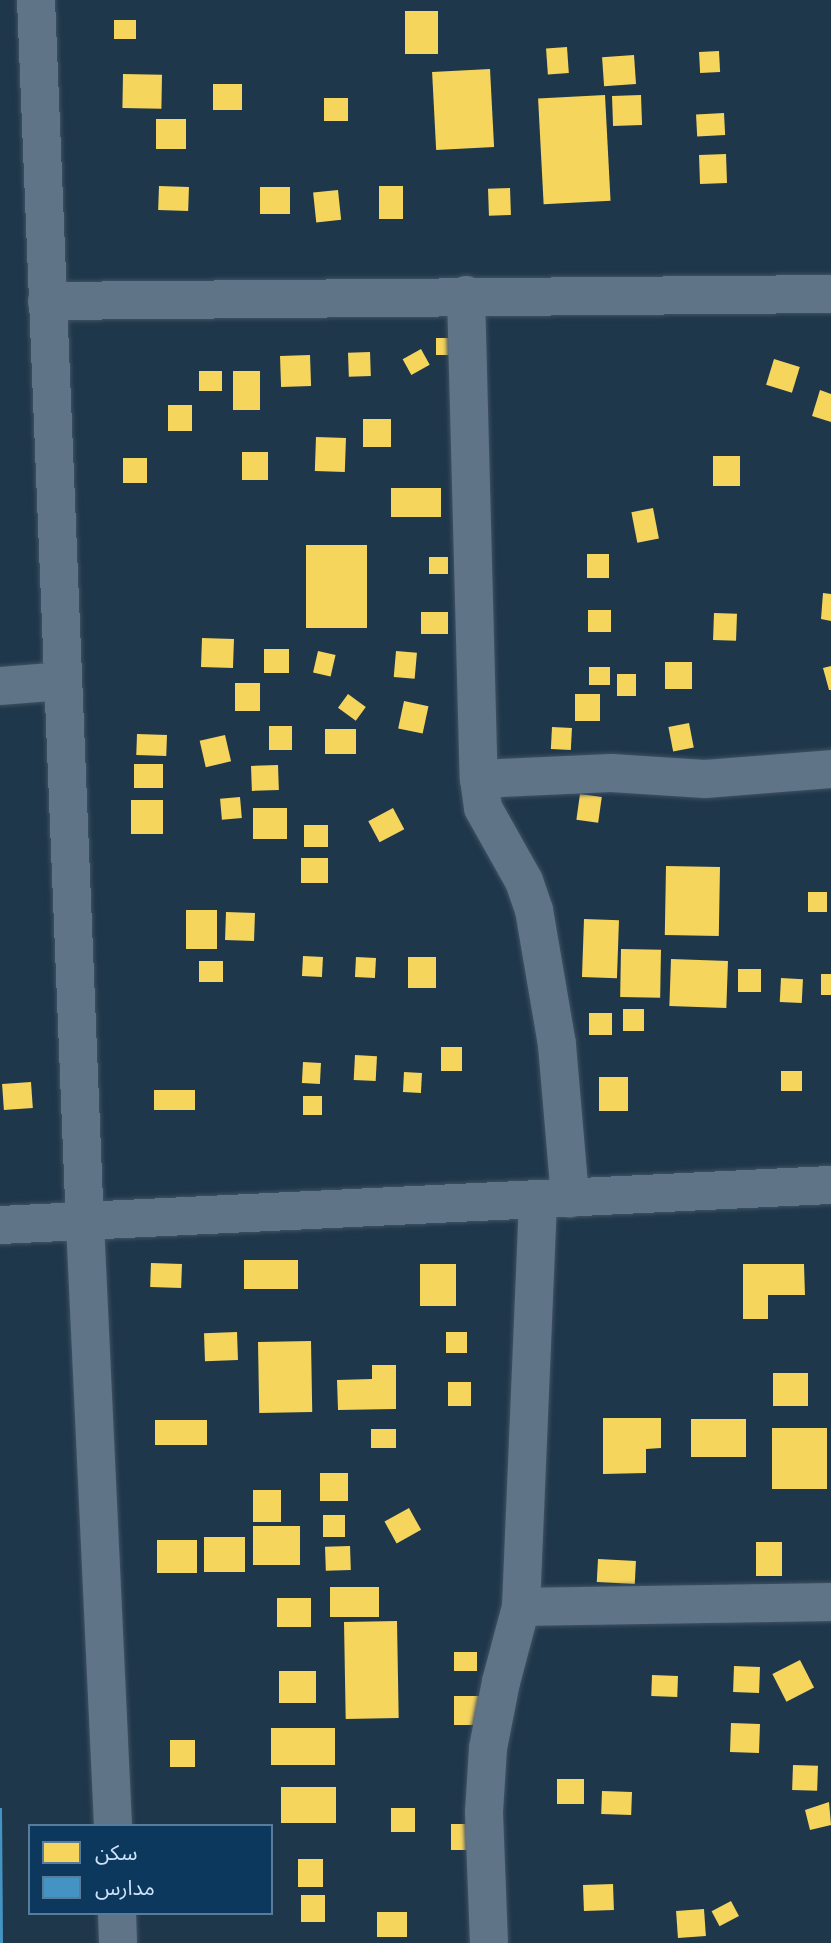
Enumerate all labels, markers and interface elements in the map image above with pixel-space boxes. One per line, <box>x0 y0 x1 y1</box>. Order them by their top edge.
legend <box>28 1824 273 1915</box>
text: سكن <box>95 1836 137 1868</box>
text: مدارس <box>95 1871 155 1903</box>

